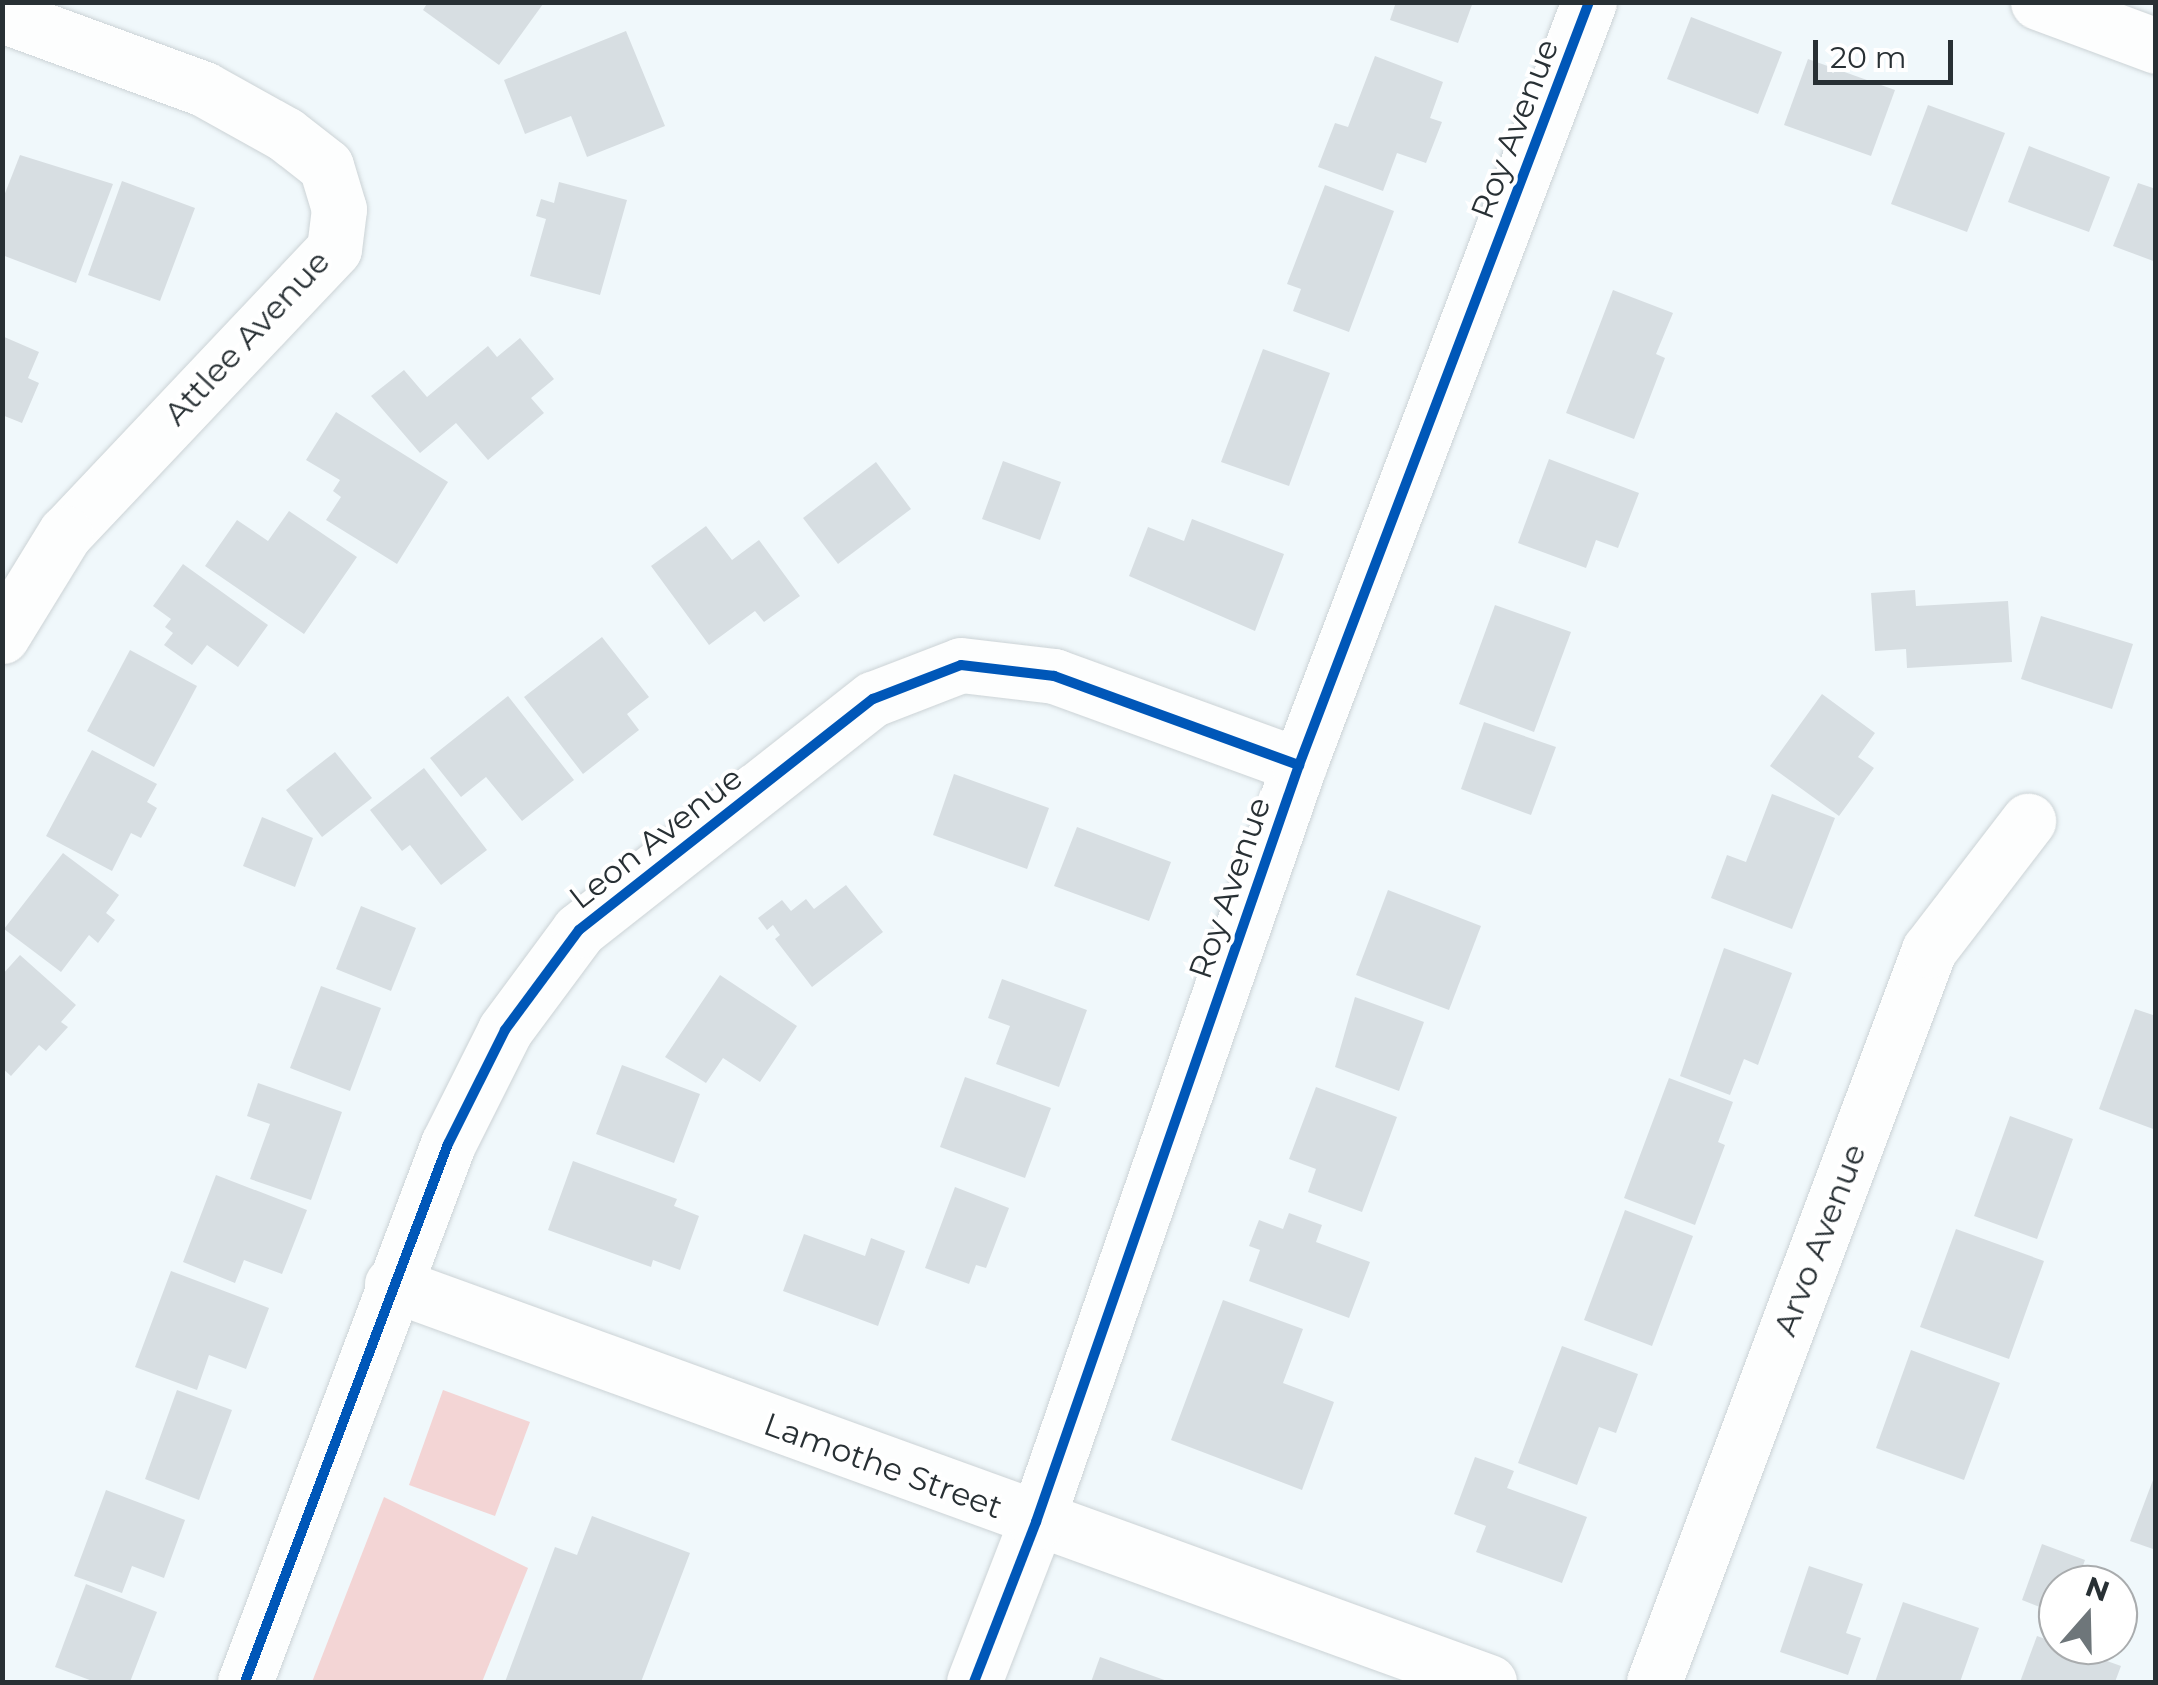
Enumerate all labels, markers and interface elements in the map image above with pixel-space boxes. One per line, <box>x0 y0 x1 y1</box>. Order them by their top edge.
scale bar <box>1818 20 1958 82</box>
street label: Roy Avenue <box>1463 34 1567 224</box>
text: 20 m <box>1830 39 1907 76</box>
street label: Attlee Avenue <box>156 243 338 433</box>
street label: Leon Avenue <box>562 759 750 917</box>
street label: Roy Avenue <box>1181 792 1279 984</box>
street label: Arvo Avenue <box>1766 1139 1874 1341</box>
street label: Lamothe Street <box>759 1405 1007 1527</box>
north arrow <box>2038 1565 2138 1665</box>
text: N <box>2081 1569 2114 1609</box>

